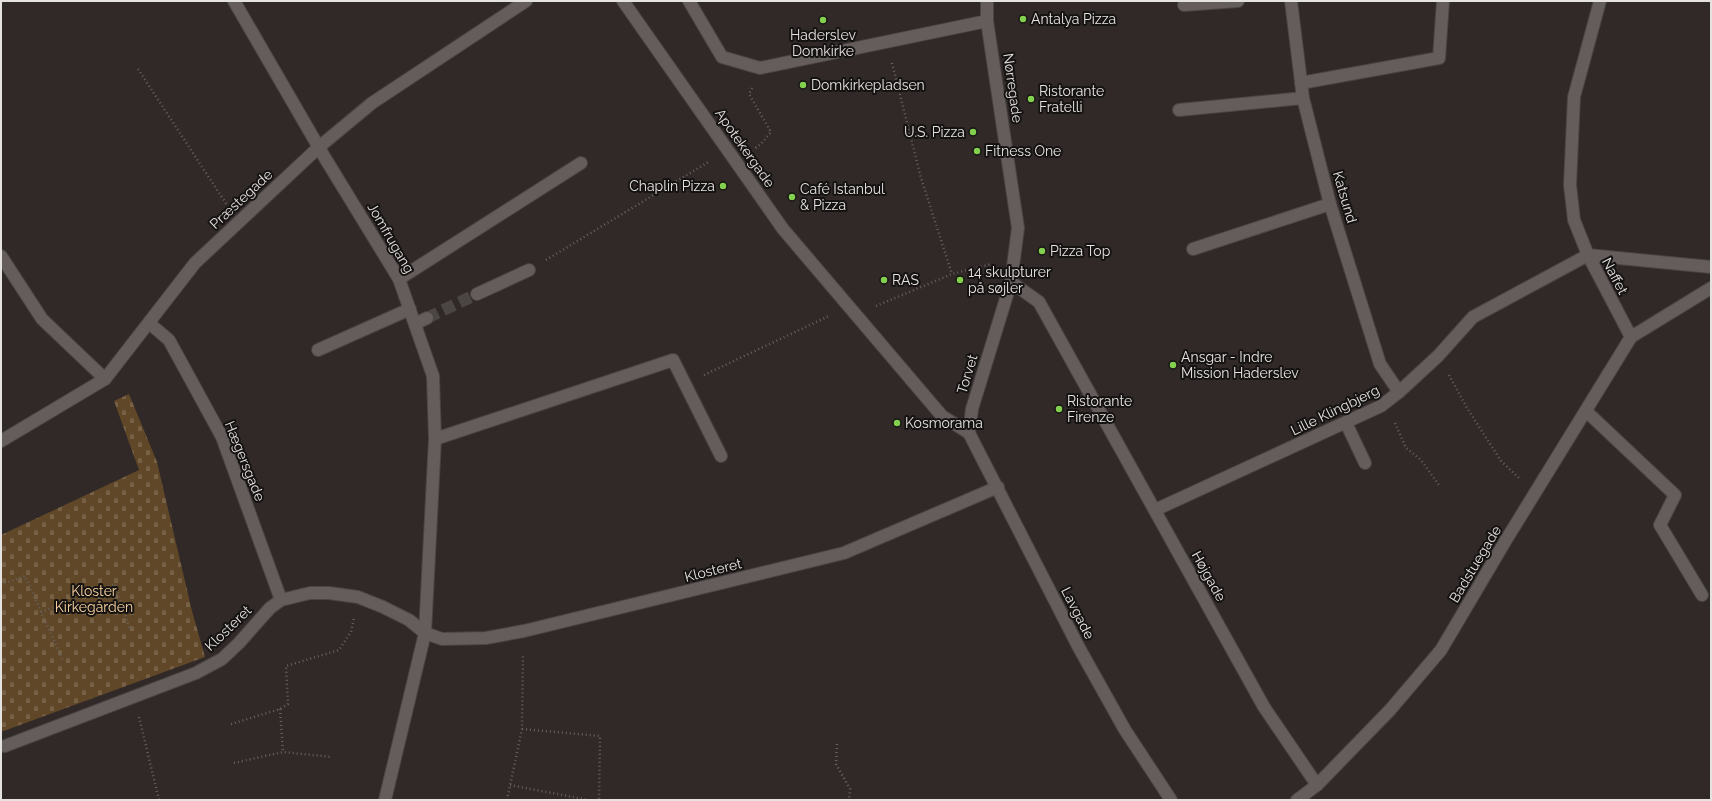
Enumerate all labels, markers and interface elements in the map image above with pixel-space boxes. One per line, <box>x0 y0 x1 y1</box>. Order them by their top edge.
place label: Antalya Pizza <box>1031 11 1116 27</box>
marker: Antalya Pizza <box>1018 14 1028 24</box>
marker: Haderslev Domkirke <box>818 15 828 25</box>
place label: Haderslev Domkirke <box>790 27 856 59</box>
street label: Nørregade <box>1000 52 1026 124</box>
place label: Domkirkepladsen <box>811 77 925 93</box>
marker: Domkirkepladsen <box>798 80 808 90</box>
place label: Ristorante Fratelli <box>1039 83 1104 115</box>
marker: Ristorante Fratelli <box>1026 94 1036 104</box>
street label: Apotekergade <box>712 106 778 190</box>
place label: U.S. Pizza <box>904 124 965 140</box>
marker: U.S. Pizza <box>968 127 978 137</box>
place label: Fitness One <box>985 143 1061 159</box>
marker: Fitness One <box>972 146 982 156</box>
street label: Præstegade <box>207 166 275 232</box>
street label: Katsund <box>1330 169 1360 225</box>
place label: Chaplin Pizza <box>629 178 715 194</box>
marker: Chaplin Pizza <box>718 181 728 191</box>
place label: Café Istanbul & Pizza <box>800 181 885 213</box>
marker: Café Istanbul & Pizza <box>787 192 797 202</box>
street label: Jomfrugang <box>364 200 418 276</box>
place label: Pizza Top <box>1050 243 1111 259</box>
marker: Pizza Top <box>1037 246 1047 256</box>
street label: Naffet <box>1599 255 1631 297</box>
place label: 14 skulpturer på søjler <box>968 264 1051 296</box>
place label: RAS <box>892 272 919 288</box>
marker: RAS <box>879 275 889 285</box>
marker: 14 skulpturer på søjler <box>955 275 965 285</box>
place label: Ansgar - Indre Mission Haderslev <box>1181 349 1299 381</box>
street label: Torvet <box>953 352 981 396</box>
marker: Ansgar - Indre Mission Haderslev <box>1168 360 1178 370</box>
street label: Lille Klingbjerg <box>1288 382 1382 438</box>
place label: Ristorante Firenze <box>1067 393 1132 425</box>
marker: Ristorante Firenze <box>1054 404 1064 414</box>
place label: Kosmorama <box>905 415 983 431</box>
marker: Kosmorama <box>892 418 902 428</box>
street label: Hægersgade <box>222 419 268 503</box>
street label: Badstuegade <box>1446 523 1504 605</box>
street label: Højgade <box>1189 548 1229 604</box>
street label: Klosteret <box>683 555 743 585</box>
park label: Kloster Kirkegården <box>55 583 133 615</box>
street label: Lavgade <box>1058 584 1098 642</box>
street label: Klosteret <box>202 602 255 654</box>

